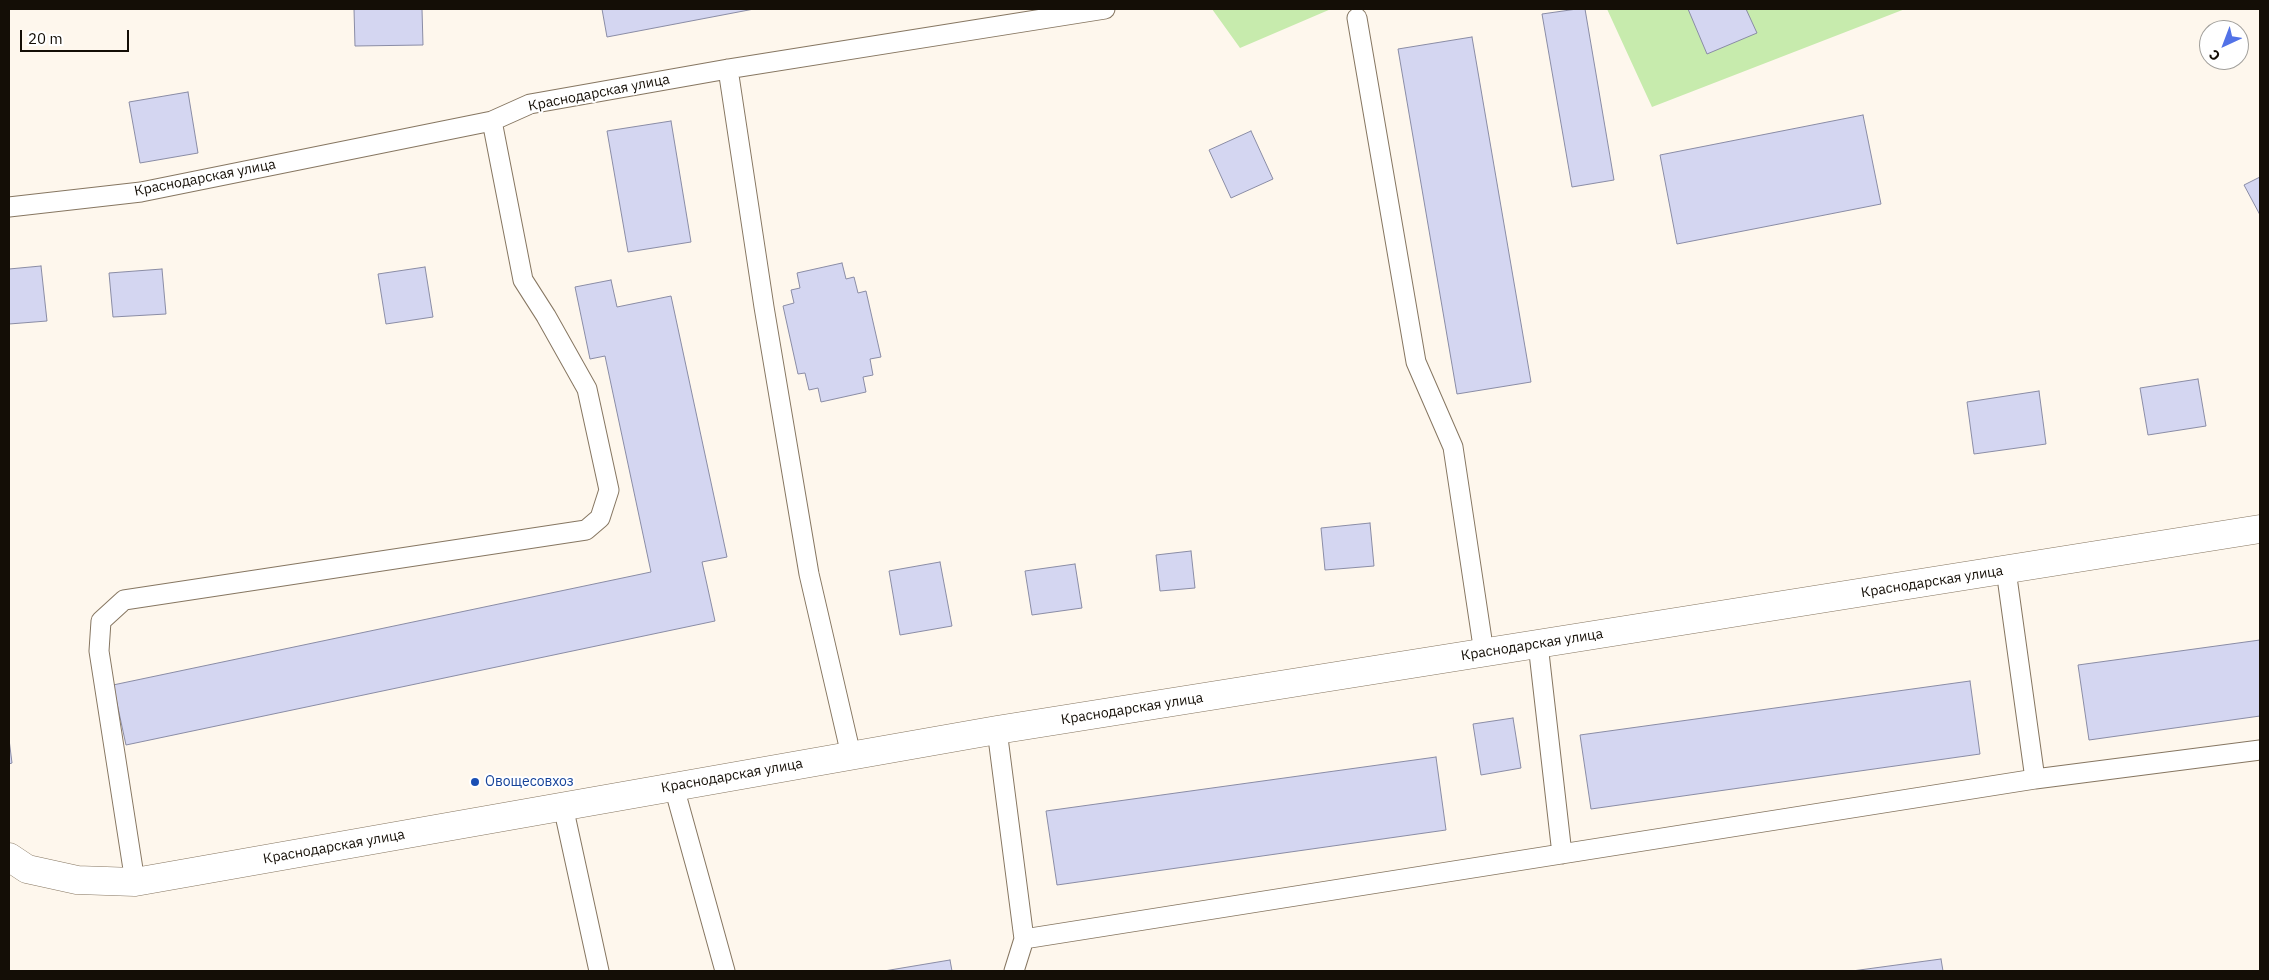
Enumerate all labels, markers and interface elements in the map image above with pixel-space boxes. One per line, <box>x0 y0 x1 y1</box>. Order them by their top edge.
scale bar <box>22 20 131 52</box>
north arrow <box>2199 20 2249 70</box>
text: 20 m <box>28 29 63 48</box>
text: С <box>2205 46 2224 65</box>
street label: Краснодарская улица <box>527 71 671 115</box>
street label: Краснодарская улица <box>133 156 277 200</box>
street label: Краснодарская улица <box>1860 562 2004 602</box>
street label: Краснодарская улица <box>1460 625 1604 665</box>
street label: Краснодарская улица <box>1060 689 1204 729</box>
street label: Краснодарская улица <box>660 755 804 797</box>
place label: Овощесовхоз <box>485 774 574 790</box>
marker: Овощесовхоз <box>469 776 481 788</box>
street label: Краснодарская улица <box>262 826 406 868</box>

